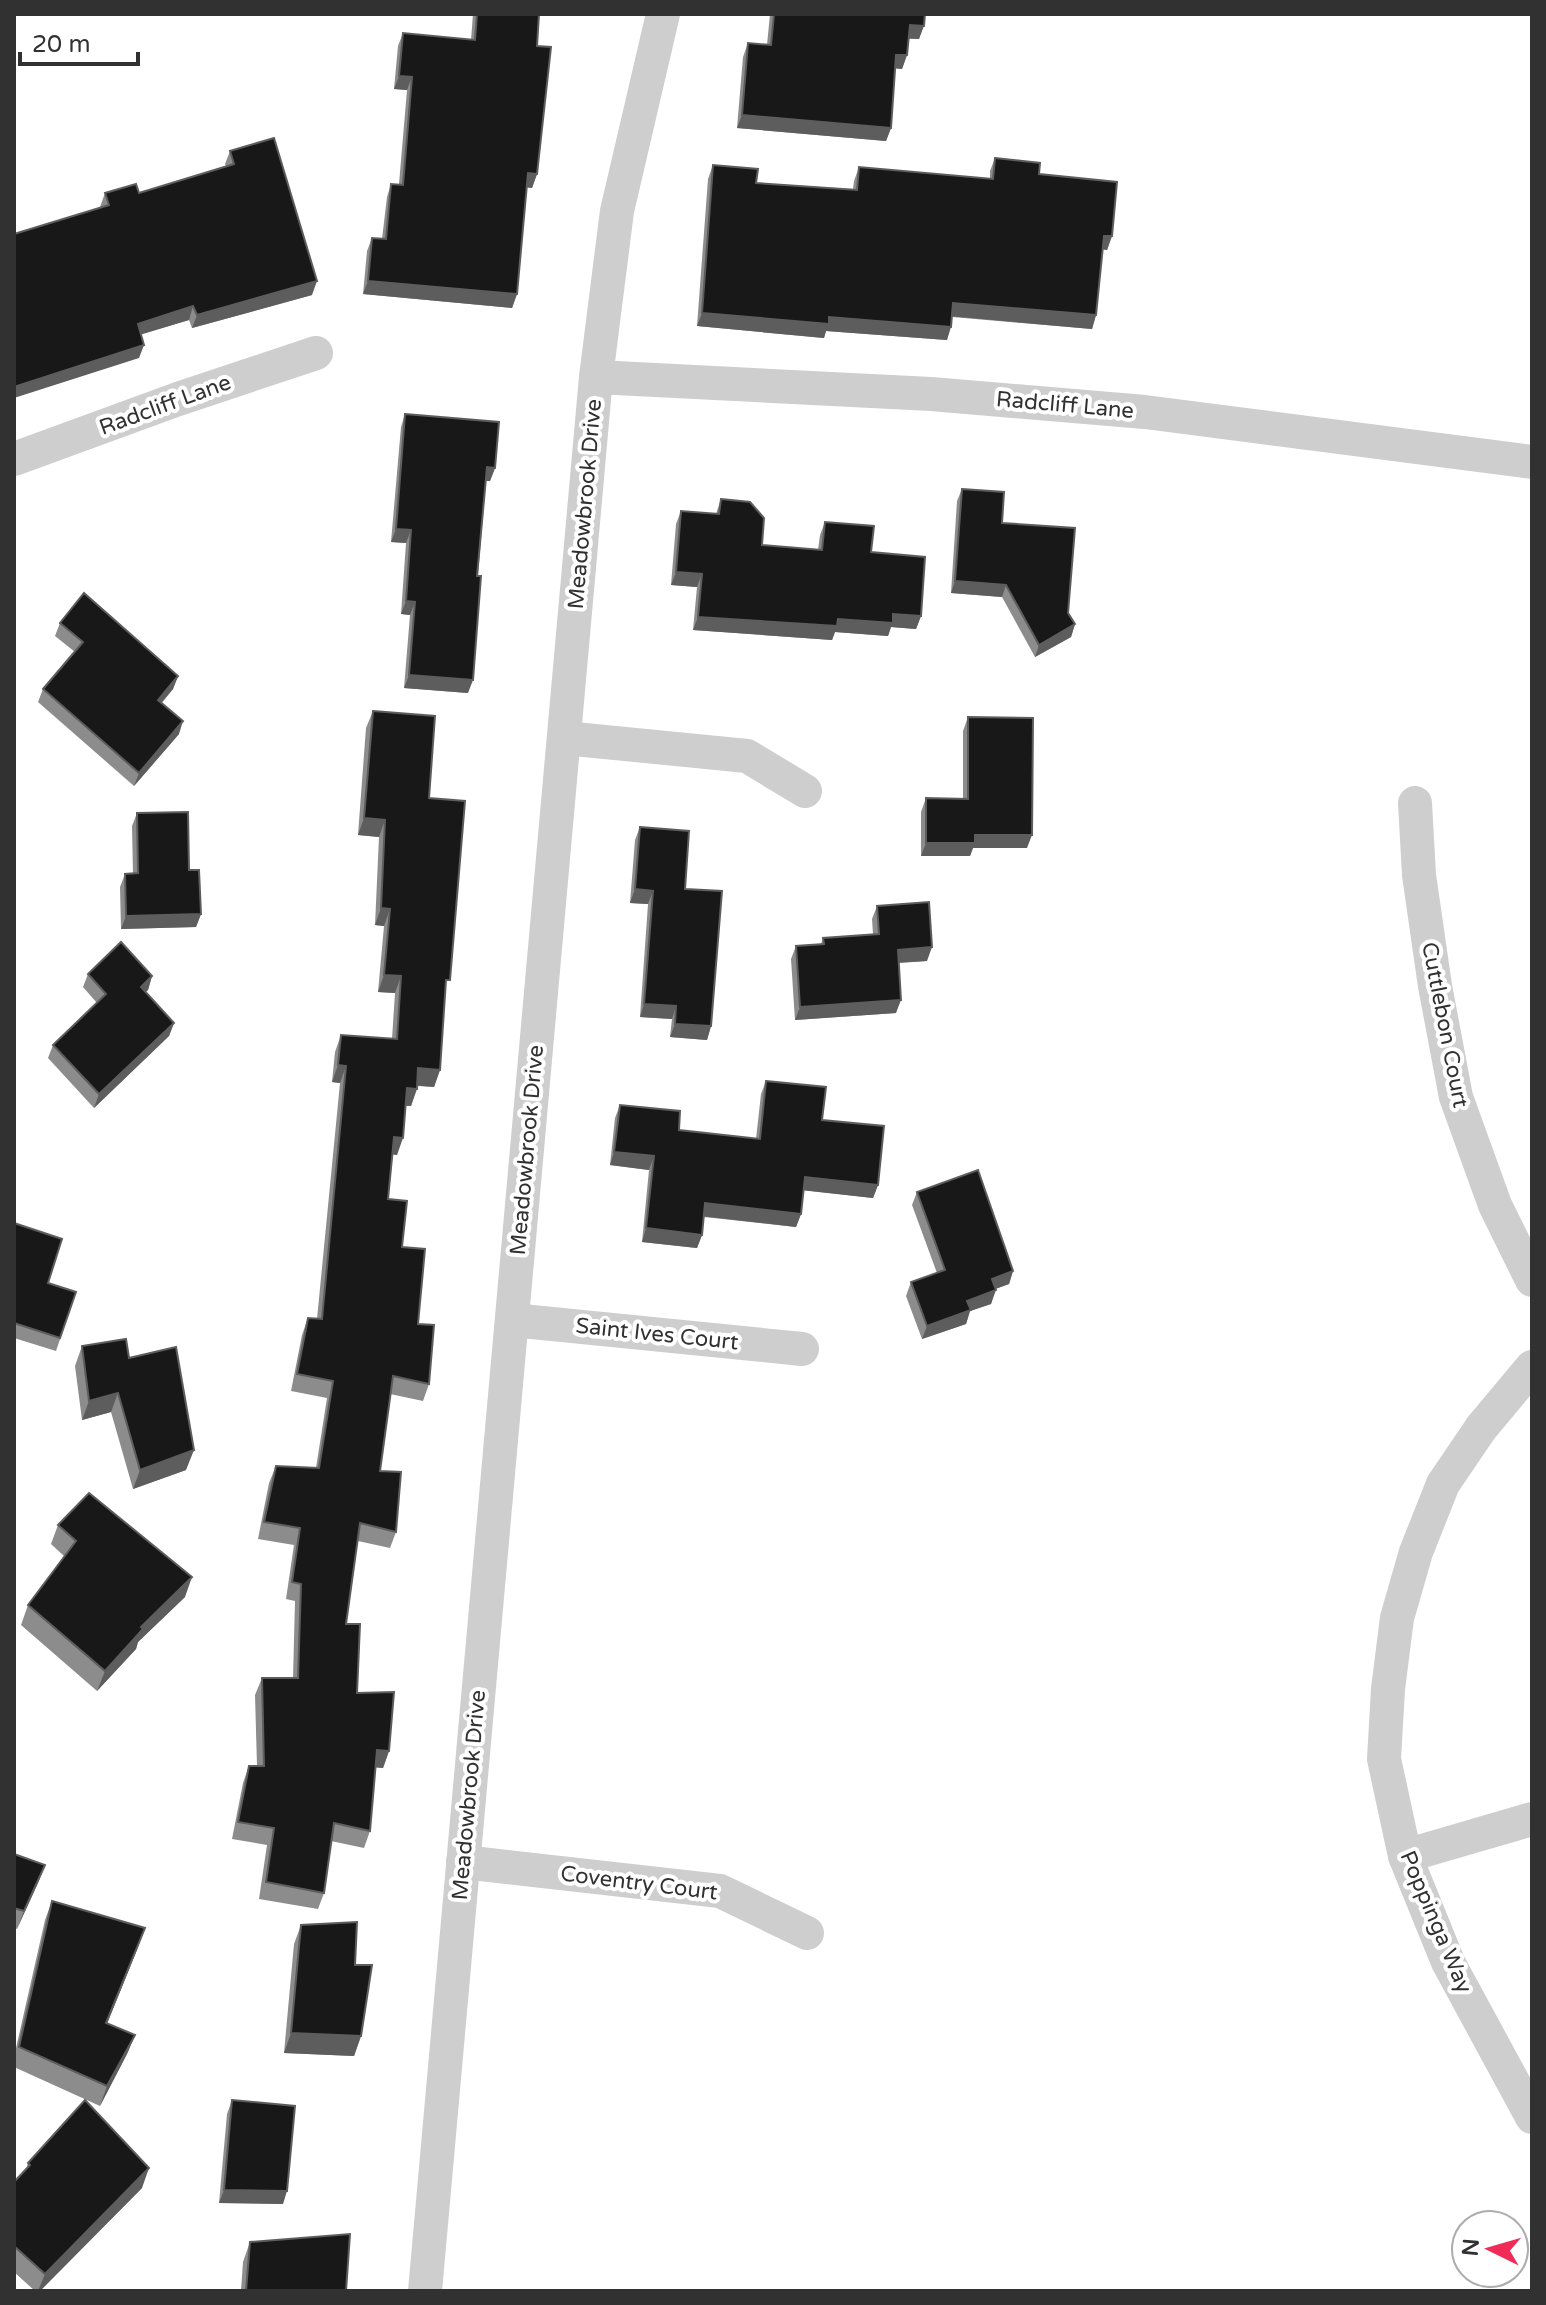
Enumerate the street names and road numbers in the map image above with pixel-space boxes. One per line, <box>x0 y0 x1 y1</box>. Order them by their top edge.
street label: Radcliff Lane <box>96 369 234 441</box>
street label: Radcliff Lane <box>995 386 1135 424</box>
street label: Meadowbrook Drive <box>563 398 607 610</box>
street label: Cuttlebon Court <box>1416 940 1474 1110</box>
street label: Meadowbrook Drive <box>505 1044 549 1256</box>
street label: Saint Ives Court <box>574 1313 740 1355</box>
street label: Meadowbrook Drive <box>447 1689 491 1901</box>
street label: Poppinga Way <box>1394 1847 1478 1997</box>
street label: Coventry Court <box>559 1860 719 1906</box>

